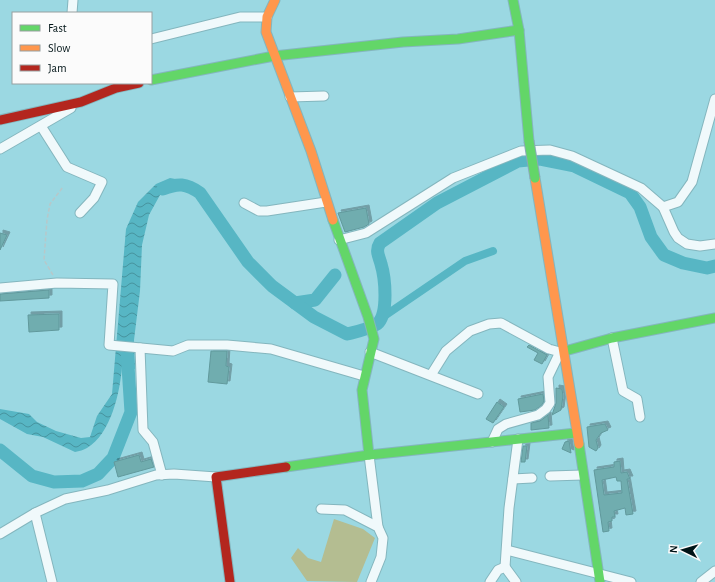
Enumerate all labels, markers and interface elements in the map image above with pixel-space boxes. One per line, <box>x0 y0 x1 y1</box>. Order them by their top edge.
legend <box>12 12 152 84</box>
text: Fast <box>48 22 67 34</box>
text: Slow <box>48 42 70 54</box>
text: Jam <box>48 62 67 74</box>
north arrow <box>663 530 703 570</box>
text: N <box>668 545 679 553</box>

